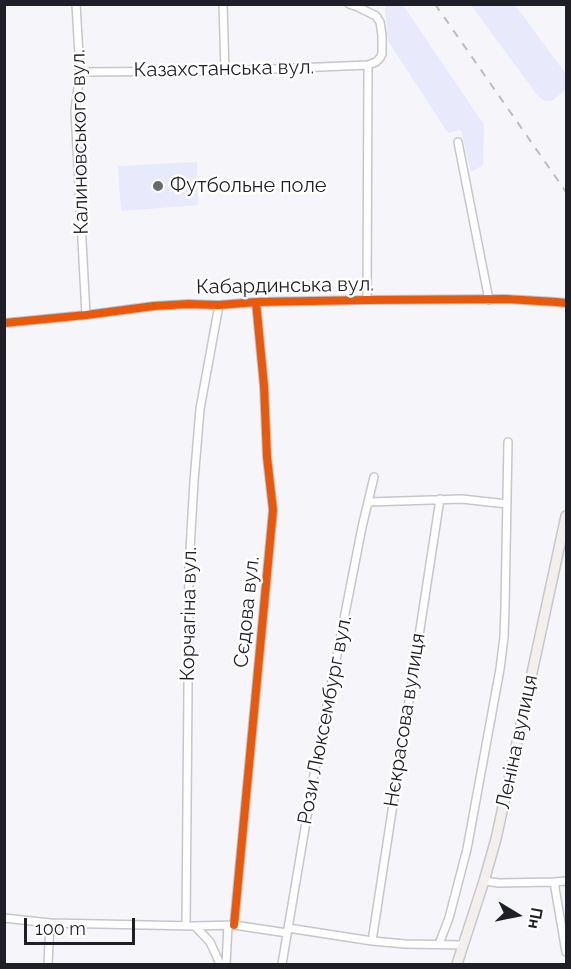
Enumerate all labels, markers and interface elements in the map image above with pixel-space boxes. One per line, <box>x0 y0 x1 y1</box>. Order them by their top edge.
street label: Калиновського вул. <box>66 49 94 235</box>
street label: Казахстанська вул. <box>134 55 314 83</box>
place label: Футбольне поле <box>170 174 327 198</box>
marker: Футбольне поле <box>151 179 165 193</box>
street label: Кабардинська вул. <box>196 272 374 300</box>
street label: Корчагіна вул. <box>176 547 202 681</box>
street label: Сєдова вул. <box>229 555 265 669</box>
street label: Рози Люксембург вул. <box>293 614 357 826</box>
street label: Нєкрасова вулиця <box>379 631 431 809</box>
street label: Леніна вулиця <box>491 673 543 811</box>
north arrow <box>487 885 547 945</box>
scale bar <box>27 906 138 944</box>
text: Пн <box>524 906 546 930</box>
text: 100 m <box>35 918 86 939</box>

